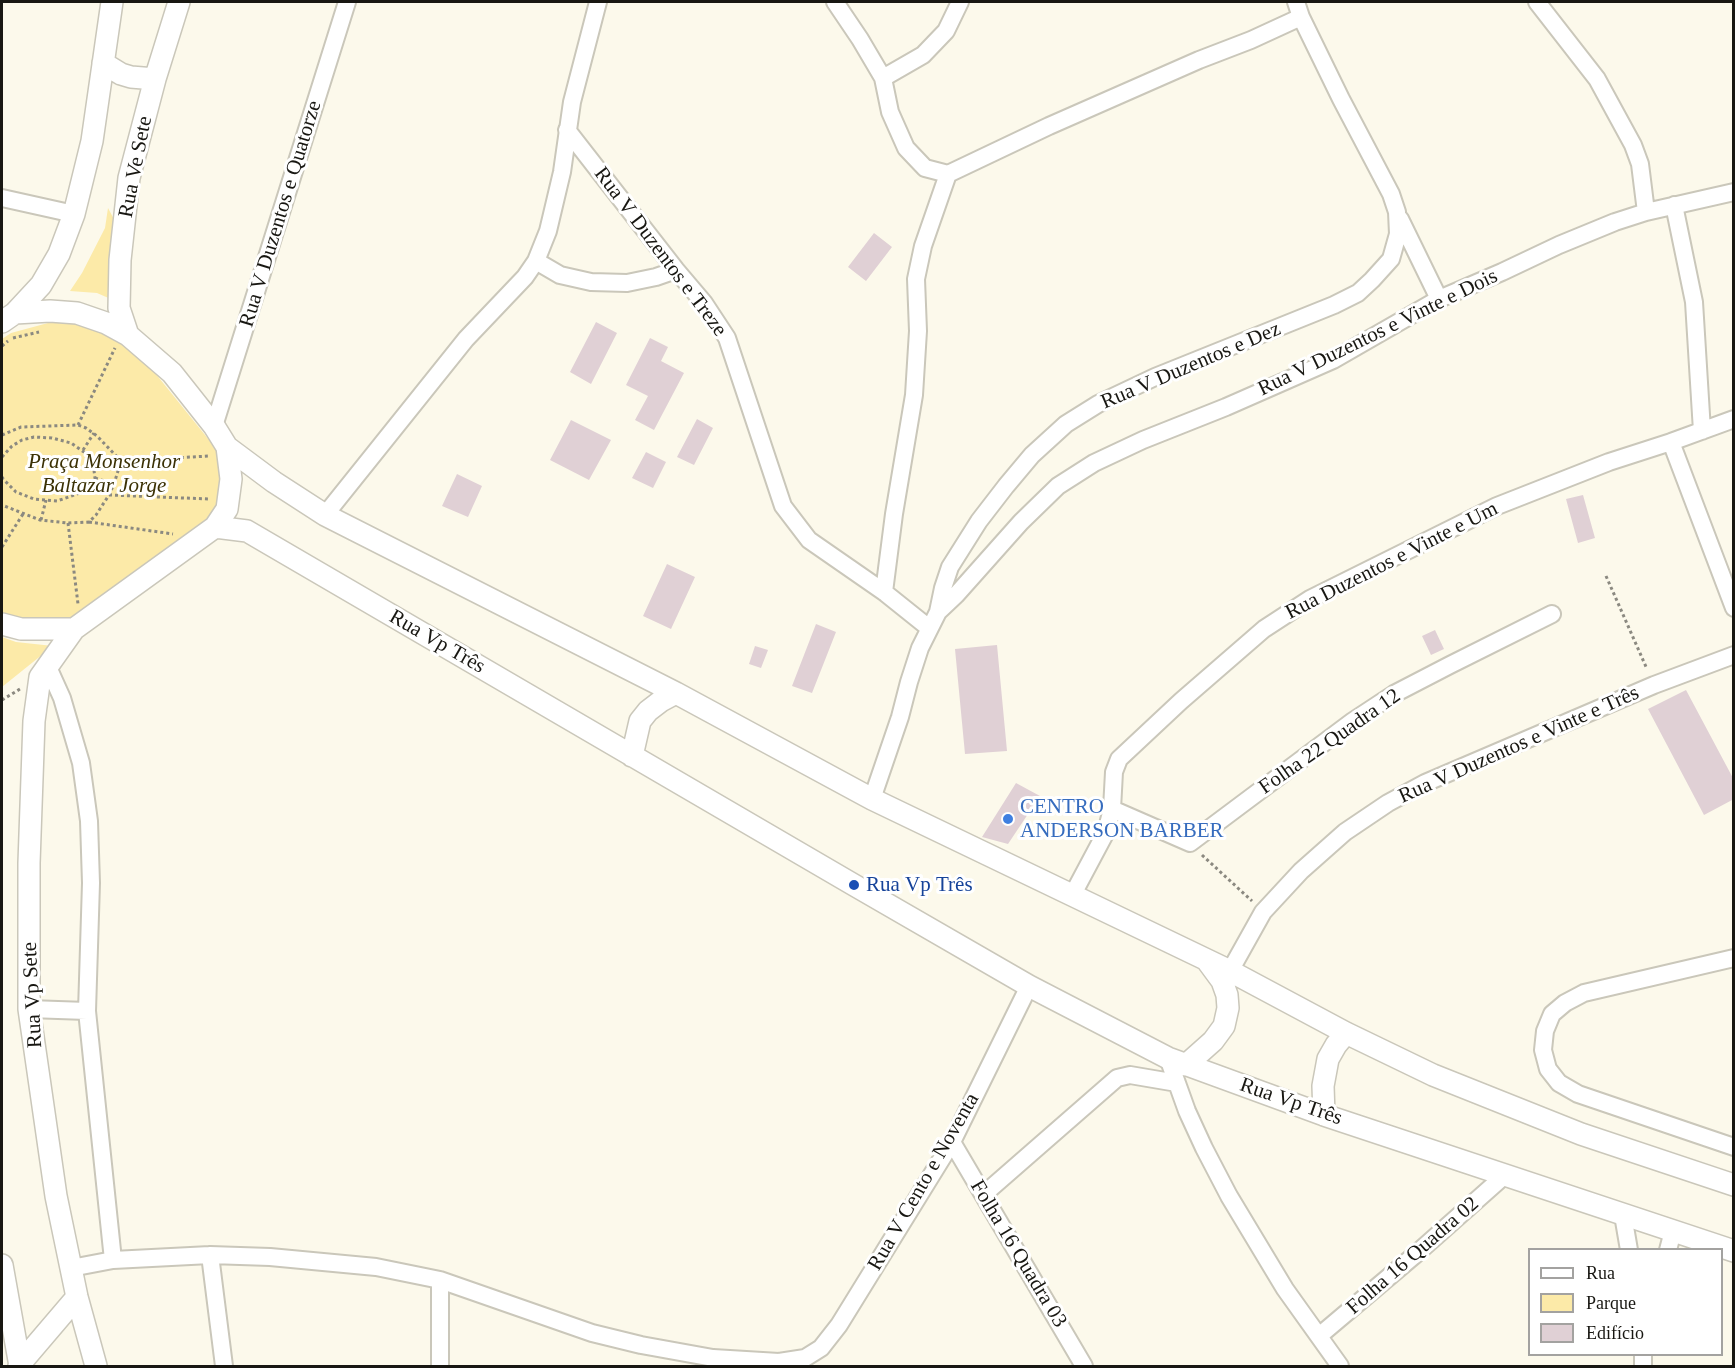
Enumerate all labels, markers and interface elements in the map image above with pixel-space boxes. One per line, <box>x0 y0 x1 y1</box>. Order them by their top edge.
street label: Rua V Duzentos e Quatorze <box>235 98 327 330</box>
street label: Rua Ve Sete <box>114 114 158 220</box>
street label: Rua V Duzentos e Treze <box>588 162 732 342</box>
street label: Rua V Duzentos e Vinte e Dois <box>1254 264 1502 402</box>
street label: Rua V Duzentos e Dez <box>1098 317 1284 415</box>
park label: Praça Monsenhor Baltazar Jorge <box>28 449 180 499</box>
street label: Rua Duzentos e Vinte e Um <box>1282 496 1502 626</box>
street label: Rua Vp Três <box>385 604 489 680</box>
street label: Rua V Duzentos e Vinte e Três <box>1395 681 1643 809</box>
street label: Folha 22 Quadra 12 <box>1254 684 1406 800</box>
place label: CENTRO ANDERSON BARBER <box>1020 794 1224 844</box>
marker: CENTRO ANDERSON BARBER <box>1001 812 1015 826</box>
place label: Rua Vp Três <box>866 872 973 898</box>
marker: Rua Vp Três <box>847 878 861 892</box>
street label: Rua Vp Sete <box>18 941 48 1049</box>
street label: Rua Vp Três <box>1237 1073 1345 1131</box>
street label: Rua V Cento e Noventa <box>863 1089 985 1275</box>
street label: Folha 16 Quadra 03 <box>964 1176 1072 1332</box>
street label: Folha 16 Quadra 02 <box>1342 1192 1484 1320</box>
legend <box>1528 1248 1723 1356</box>
text: Rua <box>1586 1263 1615 1283</box>
text: Parque <box>1586 1293 1636 1313</box>
text: Edifício <box>1586 1323 1644 1343</box>

